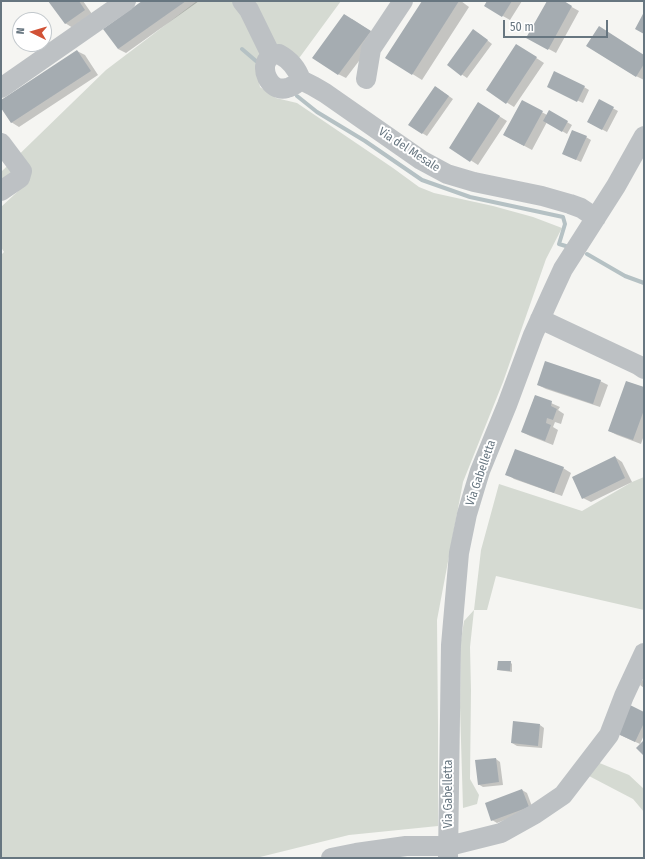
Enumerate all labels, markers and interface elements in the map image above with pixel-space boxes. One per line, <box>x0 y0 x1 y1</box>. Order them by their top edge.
north arrow <box>12 12 52 52</box>
scale bar <box>505 12 610 38</box>
text: 50 m <box>510 20 534 34</box>
text: N <box>14 27 27 35</box>
street label: Via del Mesale <box>376 125 442 175</box>
street label: Via Gabelletta <box>463 438 499 508</box>
street label: Via Gabelletta <box>442 760 456 828</box>

